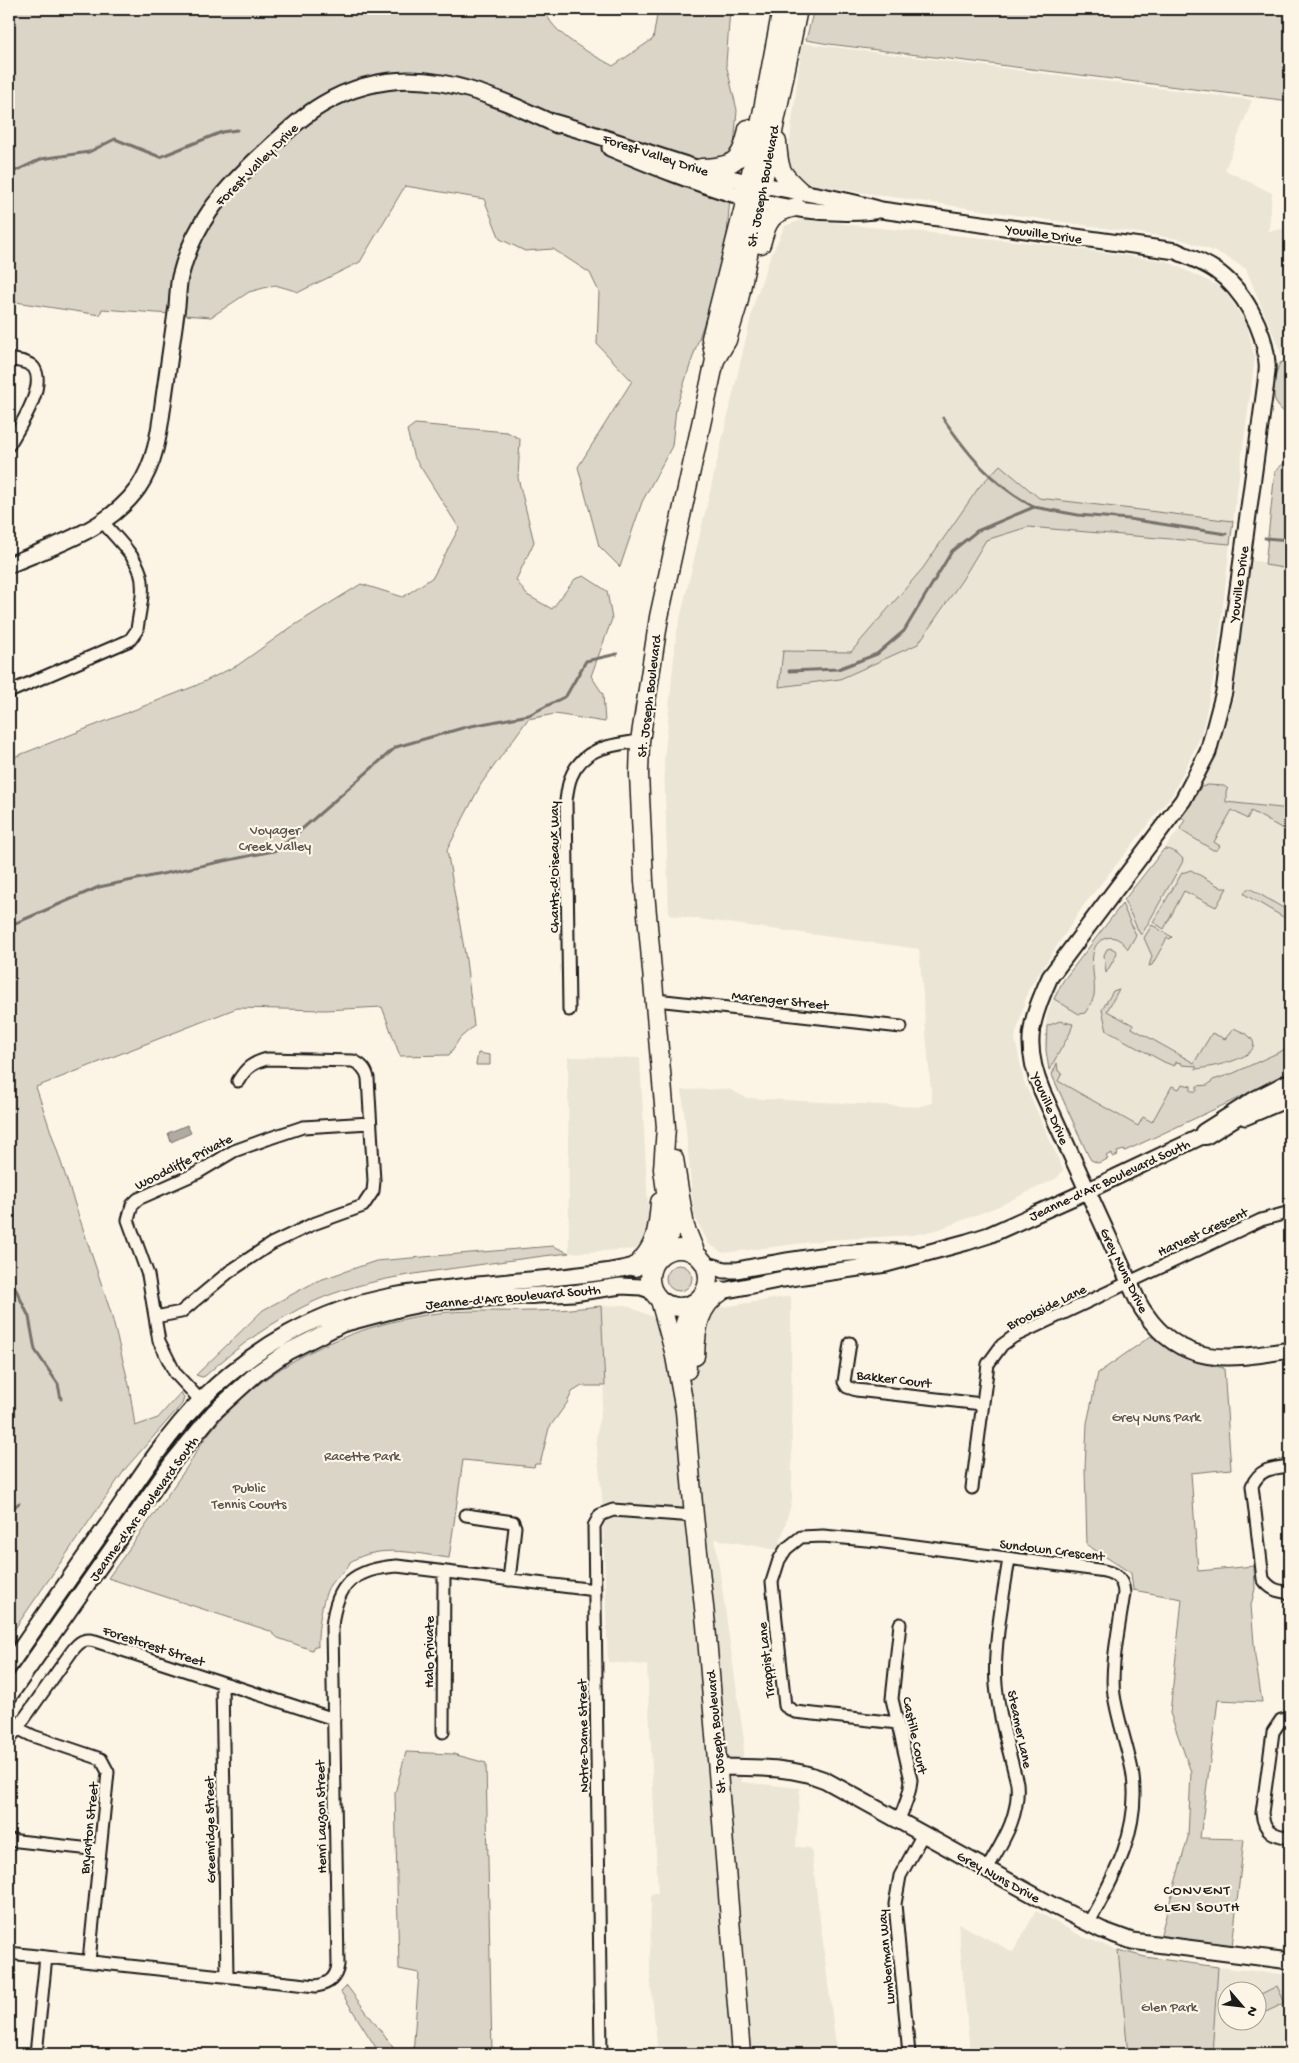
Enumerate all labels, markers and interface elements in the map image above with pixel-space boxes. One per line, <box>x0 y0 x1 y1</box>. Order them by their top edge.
street label: Forest Valley Drive <box>212 120 303 212</box>
street label: St. Joseph Boulevard <box>744 123 785 249</box>
street label: Forest Valley Drive <box>599 131 711 182</box>
street label: Youville Drive <box>1002 221 1084 249</box>
street label: Youville Drive <box>1226 544 1254 626</box>
street label: St. Joseph Boulevard <box>635 632 667 758</box>
street label: Chants-d'Oiseaux Way <box>547 801 564 933</box>
park label: Voyager Creek Valley <box>239 823 311 856</box>
street label: Marenger Street <box>731 988 830 1015</box>
street label: Youville Drive <box>1025 1068 1072 1148</box>
street label: Woodcliffe Private <box>133 1131 236 1195</box>
street label: Jeanne-d'Arc Boulevard South <box>1027 1136 1194 1226</box>
street label: Harvest Crescent <box>1155 1204 1252 1262</box>
street label: Grey Nuns Drive <box>1095 1226 1151 1317</box>
street label: Brookside Lane <box>1004 1281 1090 1335</box>
street label: Jeanne-d'Arc Boulevard South <box>425 1282 602 1315</box>
street label: Bakker Court <box>854 1367 933 1394</box>
park label: Grey Nuns Park <box>1112 1410 1202 1427</box>
street label: Jeanne-d'Arc Boulevard South <box>87 1433 204 1586</box>
park label: Racette Park <box>324 1449 402 1466</box>
park label: Public Tennis Courts <box>211 1481 287 1514</box>
street label: Sundown Crescent <box>998 1537 1106 1566</box>
street label: Halo Private <box>422 1615 439 1688</box>
street label: Trappist Lane <box>755 1620 780 1699</box>
street label: Forestcrest Street <box>99 1623 207 1672</box>
street label: St. Joseph Boulevard <box>704 1668 731 1794</box>
street label: Notre-Dame Street <box>575 1678 594 1793</box>
street label: Steamer Lane <box>1002 1689 1035 1771</box>
street label: Castille Court <box>897 1696 930 1777</box>
street label: Henri Lauzon Street <box>313 1759 332 1874</box>
street label: Greenridge Street <box>202 1775 221 1884</box>
street label: Bryarton Street <box>77 1780 104 1876</box>
street label: Grey Nuns Drive <box>953 1848 1043 1908</box>
district label: CONVENT GLEN SOUTH <box>1154 1882 1240 1917</box>
street label: Lumberman Way <box>875 1908 900 2005</box>
north arrow <box>1216 1980 1266 2030</box>
park label: Glen Park <box>1141 2000 1199 2017</box>
text: N <box>1242 2003 1261 2019</box>

